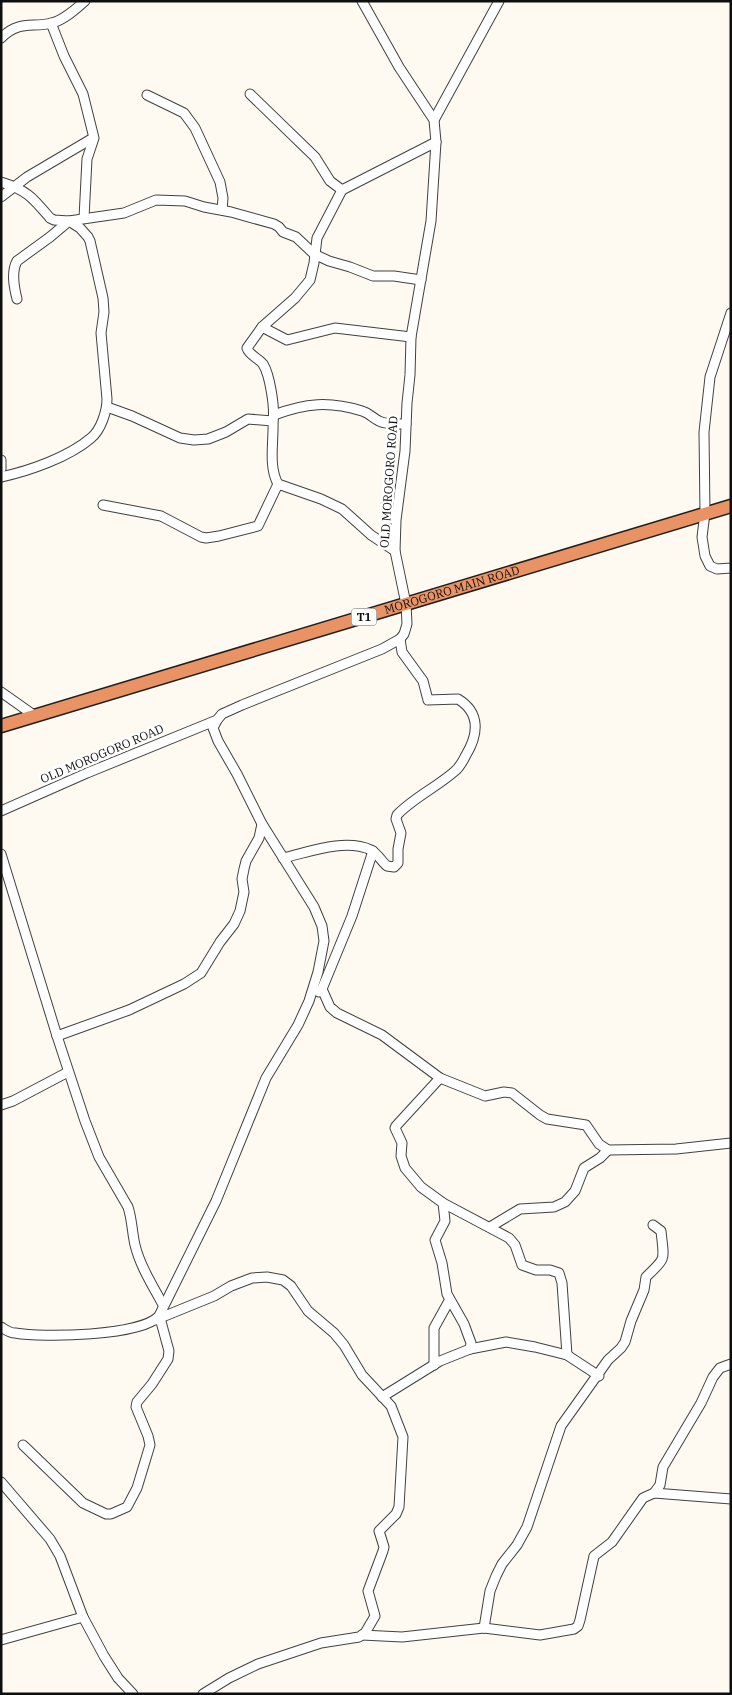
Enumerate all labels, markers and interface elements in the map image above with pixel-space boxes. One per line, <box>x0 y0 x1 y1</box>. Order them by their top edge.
street label: OLD MOROGORO ROAD <box>376 415 401 549</box>
street label: MOROGORO MAIN ROAD <box>382 562 521 617</box>
road number: T1 <box>352 608 376 626</box>
street label: OLD MOROGORO ROAD <box>38 721 166 786</box>

